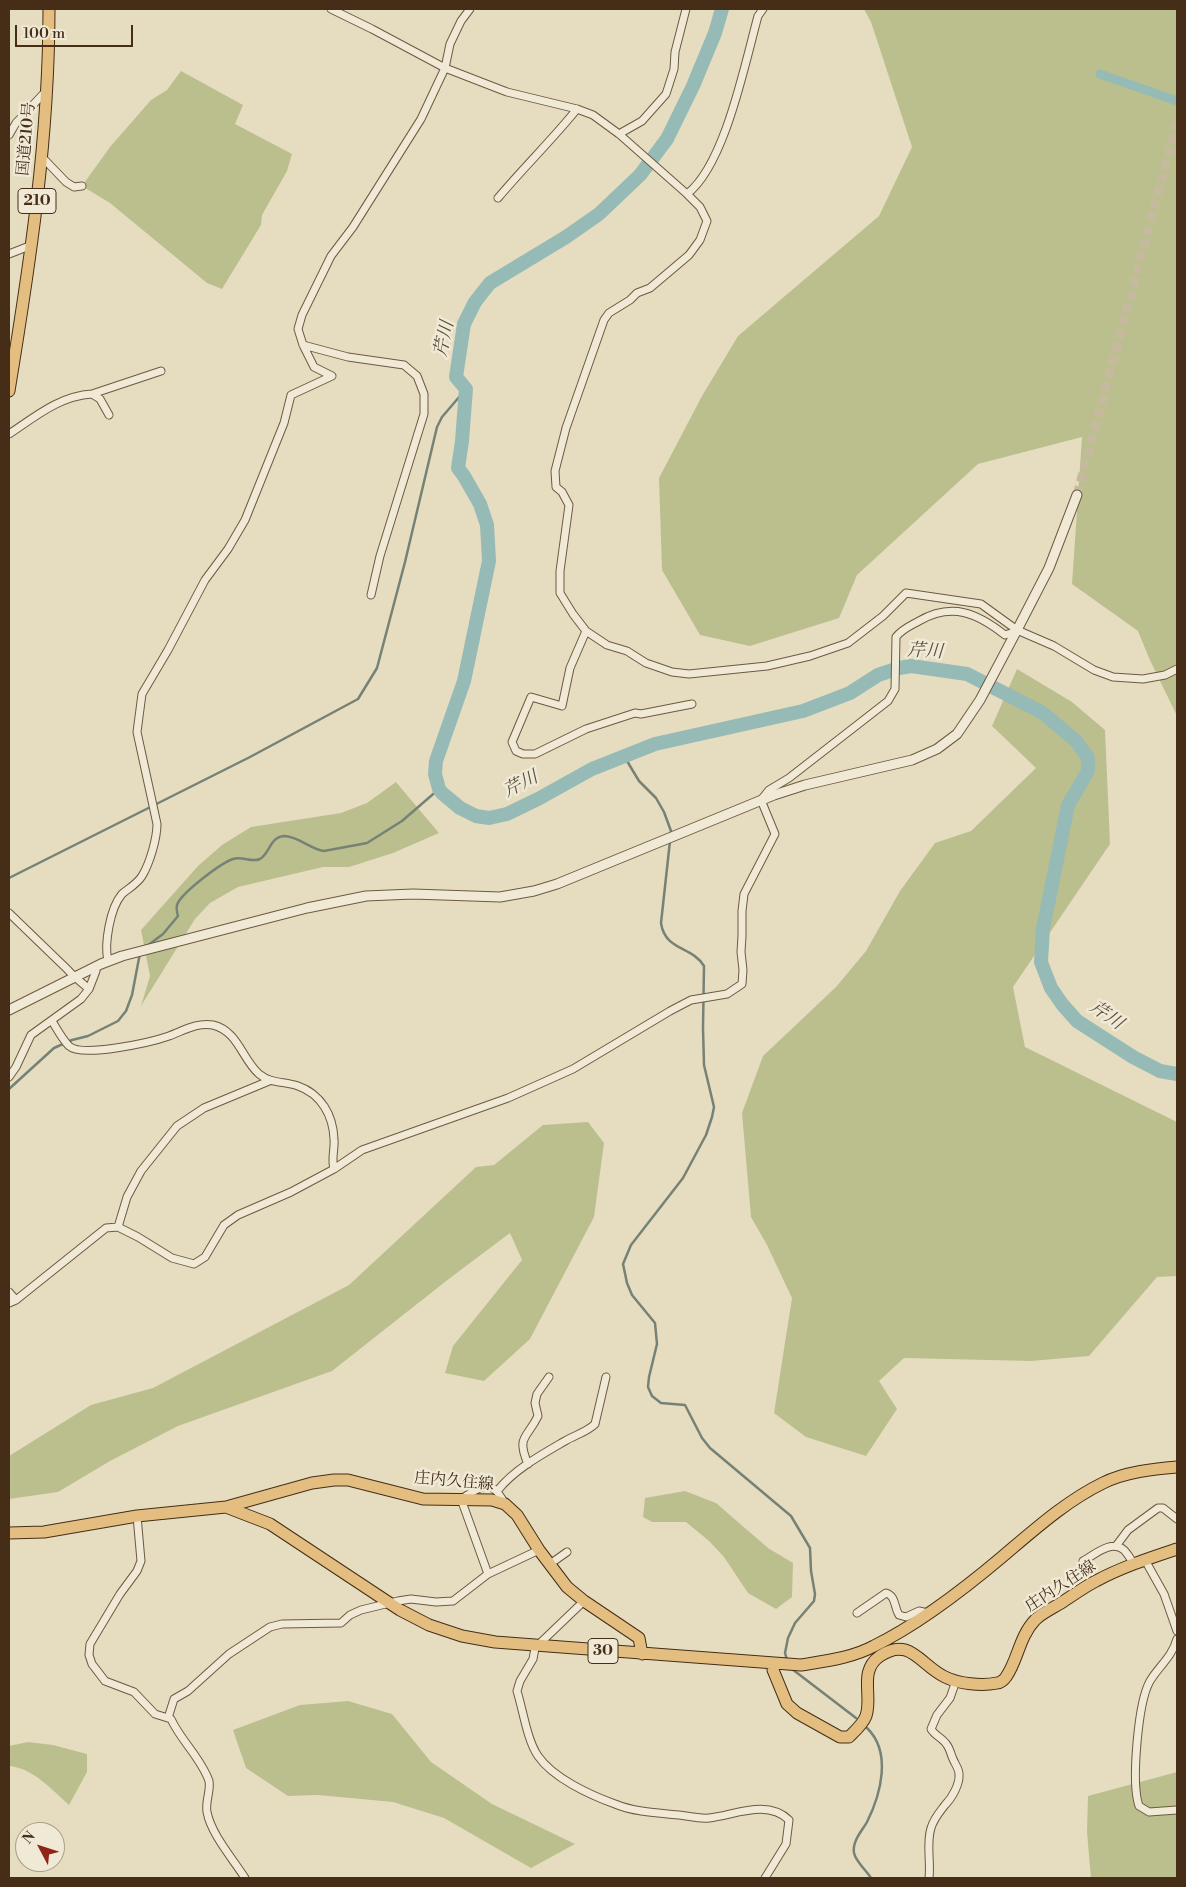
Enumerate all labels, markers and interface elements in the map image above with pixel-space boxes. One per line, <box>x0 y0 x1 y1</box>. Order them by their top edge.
scale bar <box>18 15 135 47</box>
text: 100 m <box>23 24 65 43</box>
street label: 国道210号 <box>14 101 40 177</box>
road number: 210 <box>18 188 56 214</box>
water label: 芹川 <box>431 319 459 359</box>
water label: 芹川 <box>906 640 944 664</box>
water label: 芹川 <box>500 767 542 803</box>
water label: 芹川 <box>1085 997 1127 1035</box>
street label: 庄内久住線 <box>413 1469 495 1495</box>
street label: 庄内久住線 <box>1022 1557 1100 1617</box>
road number: 30 <box>588 1638 618 1664</box>
north arrow <box>15 1822 65 1872</box>
text: N <box>19 1828 40 1848</box>

